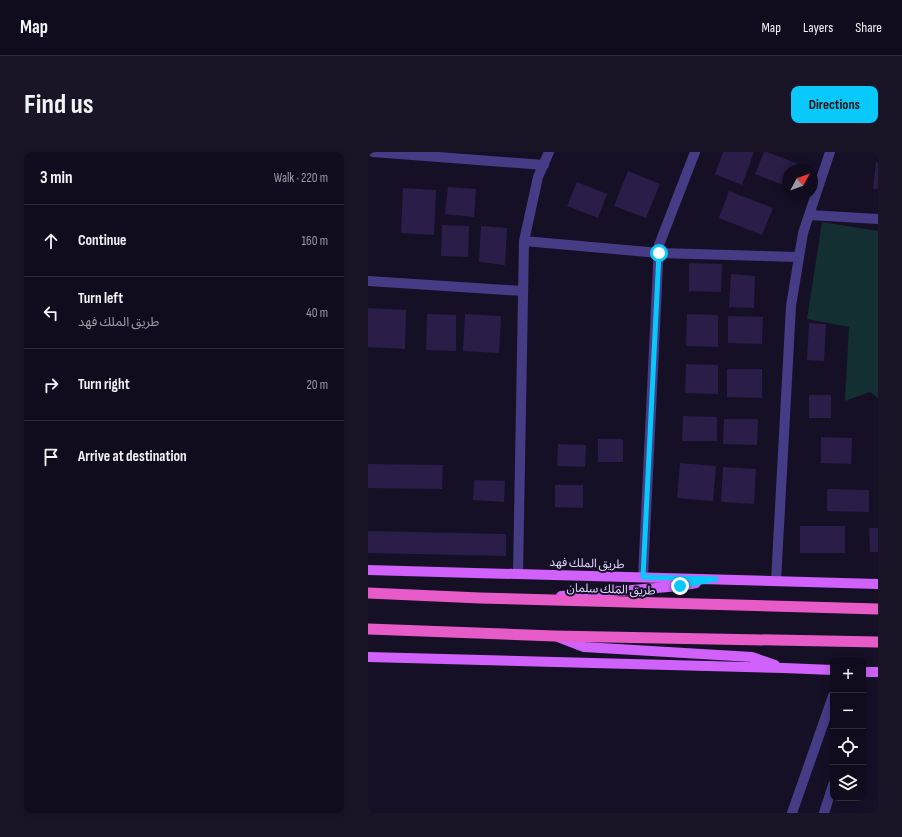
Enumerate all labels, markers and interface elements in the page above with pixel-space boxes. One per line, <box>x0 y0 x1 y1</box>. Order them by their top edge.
text: Map <box>20 16 48 39</box>
text: Map <box>761 19 781 36</box>
text: Layers <box>803 19 833 36</box>
text: Share <box>855 19 882 36</box>
button: Directions <box>791 86 878 123</box>
text: Find us <box>24 88 93 121</box>
north arrow <box>782 164 818 200</box>
text: 3 min <box>40 168 73 188</box>
text: Walk · 220 m <box>274 170 328 186</box>
icon: ahead <box>40 230 62 252</box>
text: Continue <box>78 231 127 250</box>
text: 160 m <box>302 233 328 249</box>
route start <box>650 244 668 262</box>
text: Turn left <box>78 289 123 308</box>
icon: left <box>40 302 62 324</box>
text: 40 m <box>306 305 328 321</box>
text: طريق الملك فهد <box>78 314 159 330</box>
icon: right <box>40 374 62 396</box>
text: Turn right <box>78 375 130 394</box>
text: 20 m <box>306 377 328 393</box>
icon: arrive <box>40 446 62 468</box>
text: Arrive at destination <box>78 447 187 466</box>
street label: طريق الملك فهد <box>549 555 625 572</box>
route end <box>671 577 689 595</box>
street label: طريق الملك سلمان <box>566 580 656 599</box>
map controls <box>830 657 866 801</box>
button: + <box>830 657 866 693</box>
button: − <box>830 693 866 729</box>
button: locate <box>830 729 866 765</box>
button: layers <box>830 765 866 801</box>

